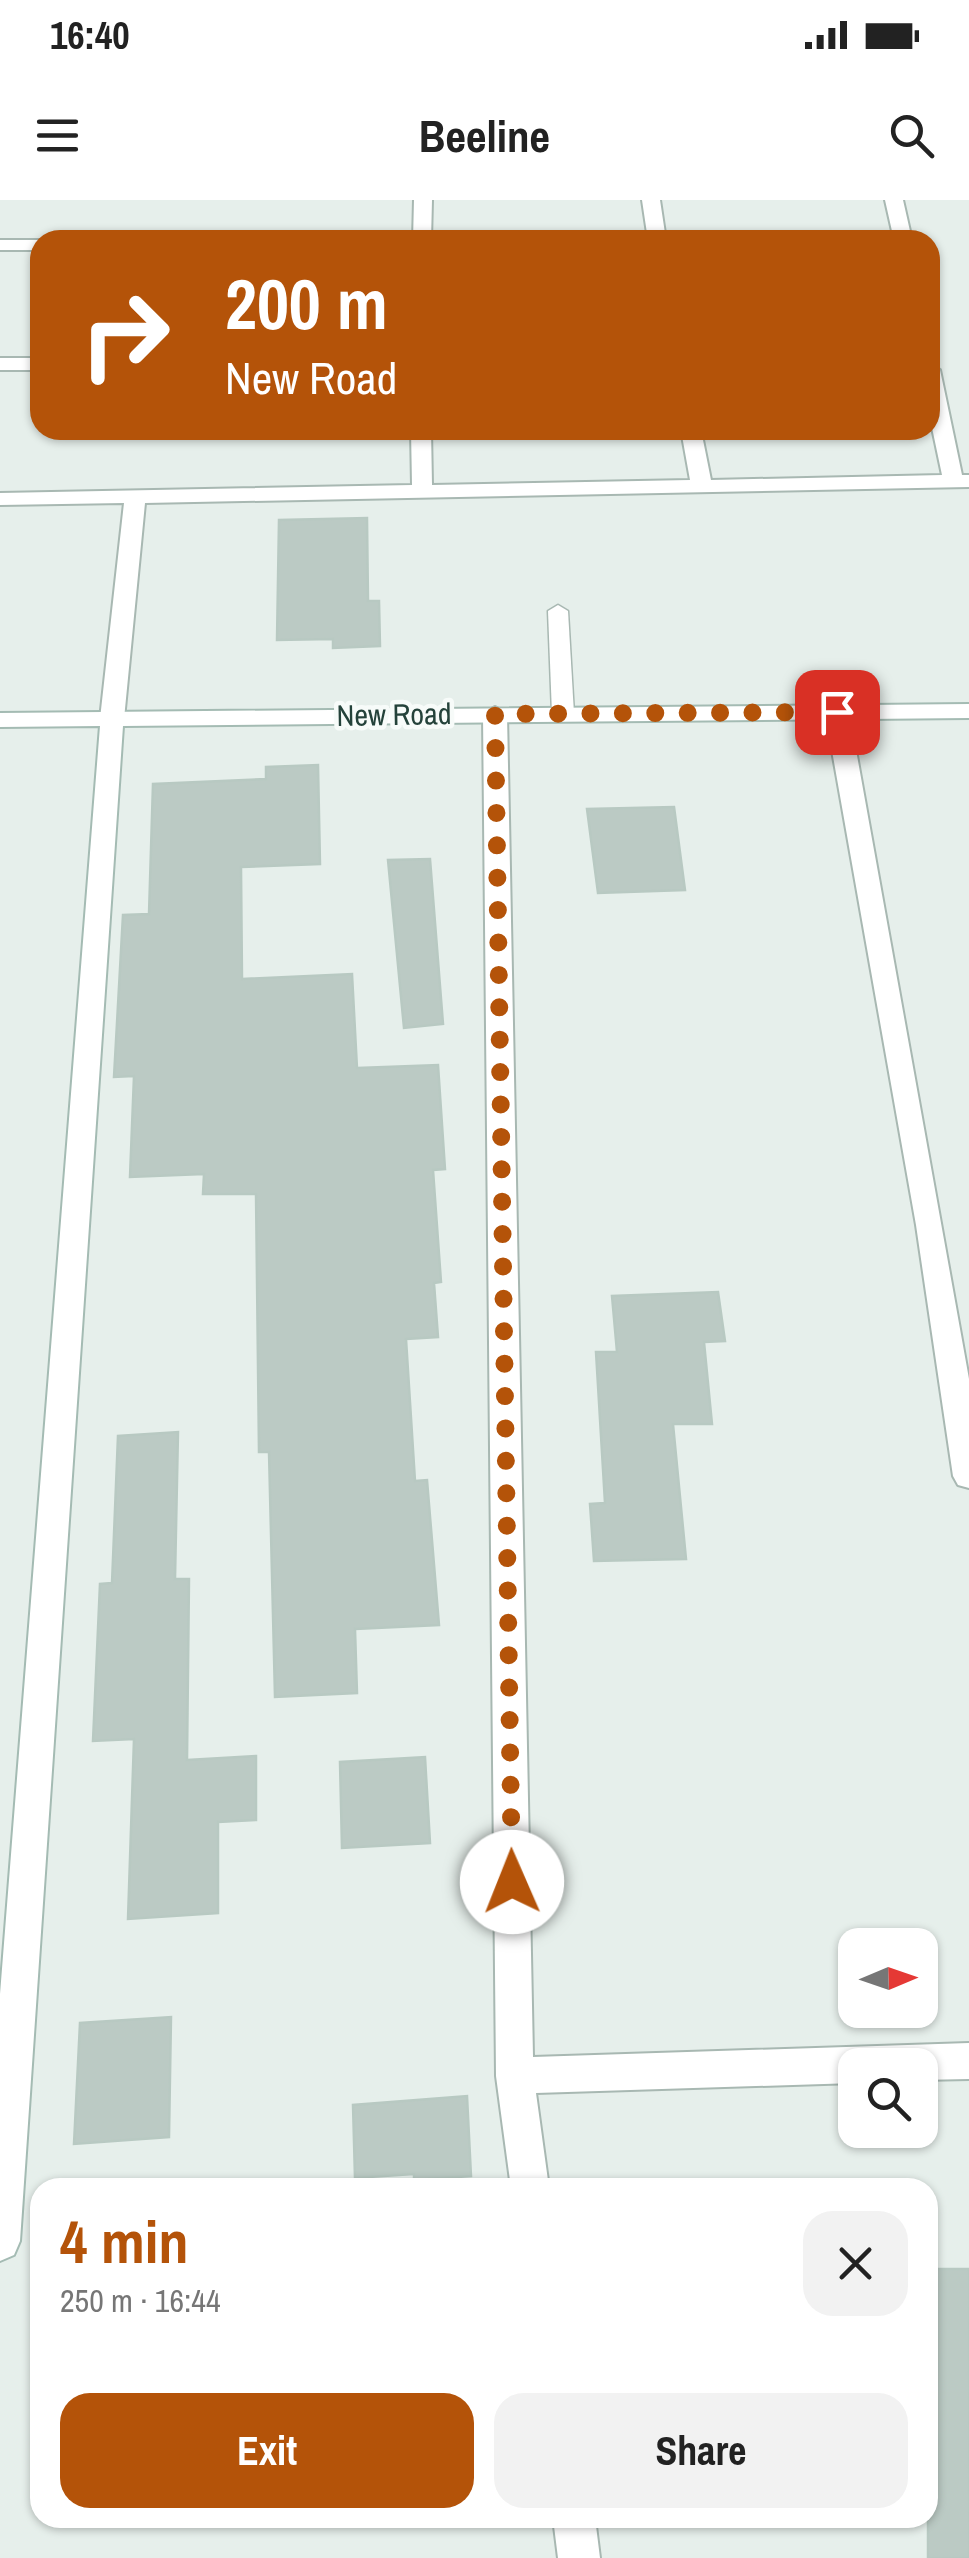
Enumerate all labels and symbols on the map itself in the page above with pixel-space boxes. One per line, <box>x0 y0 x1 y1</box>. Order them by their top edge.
pin <box>795 670 880 755</box>
street label: New Road <box>336 693 452 735</box>
position arrow <box>460 1830 564 1934</box>
north arrow <box>838 1928 938 2028</box>

